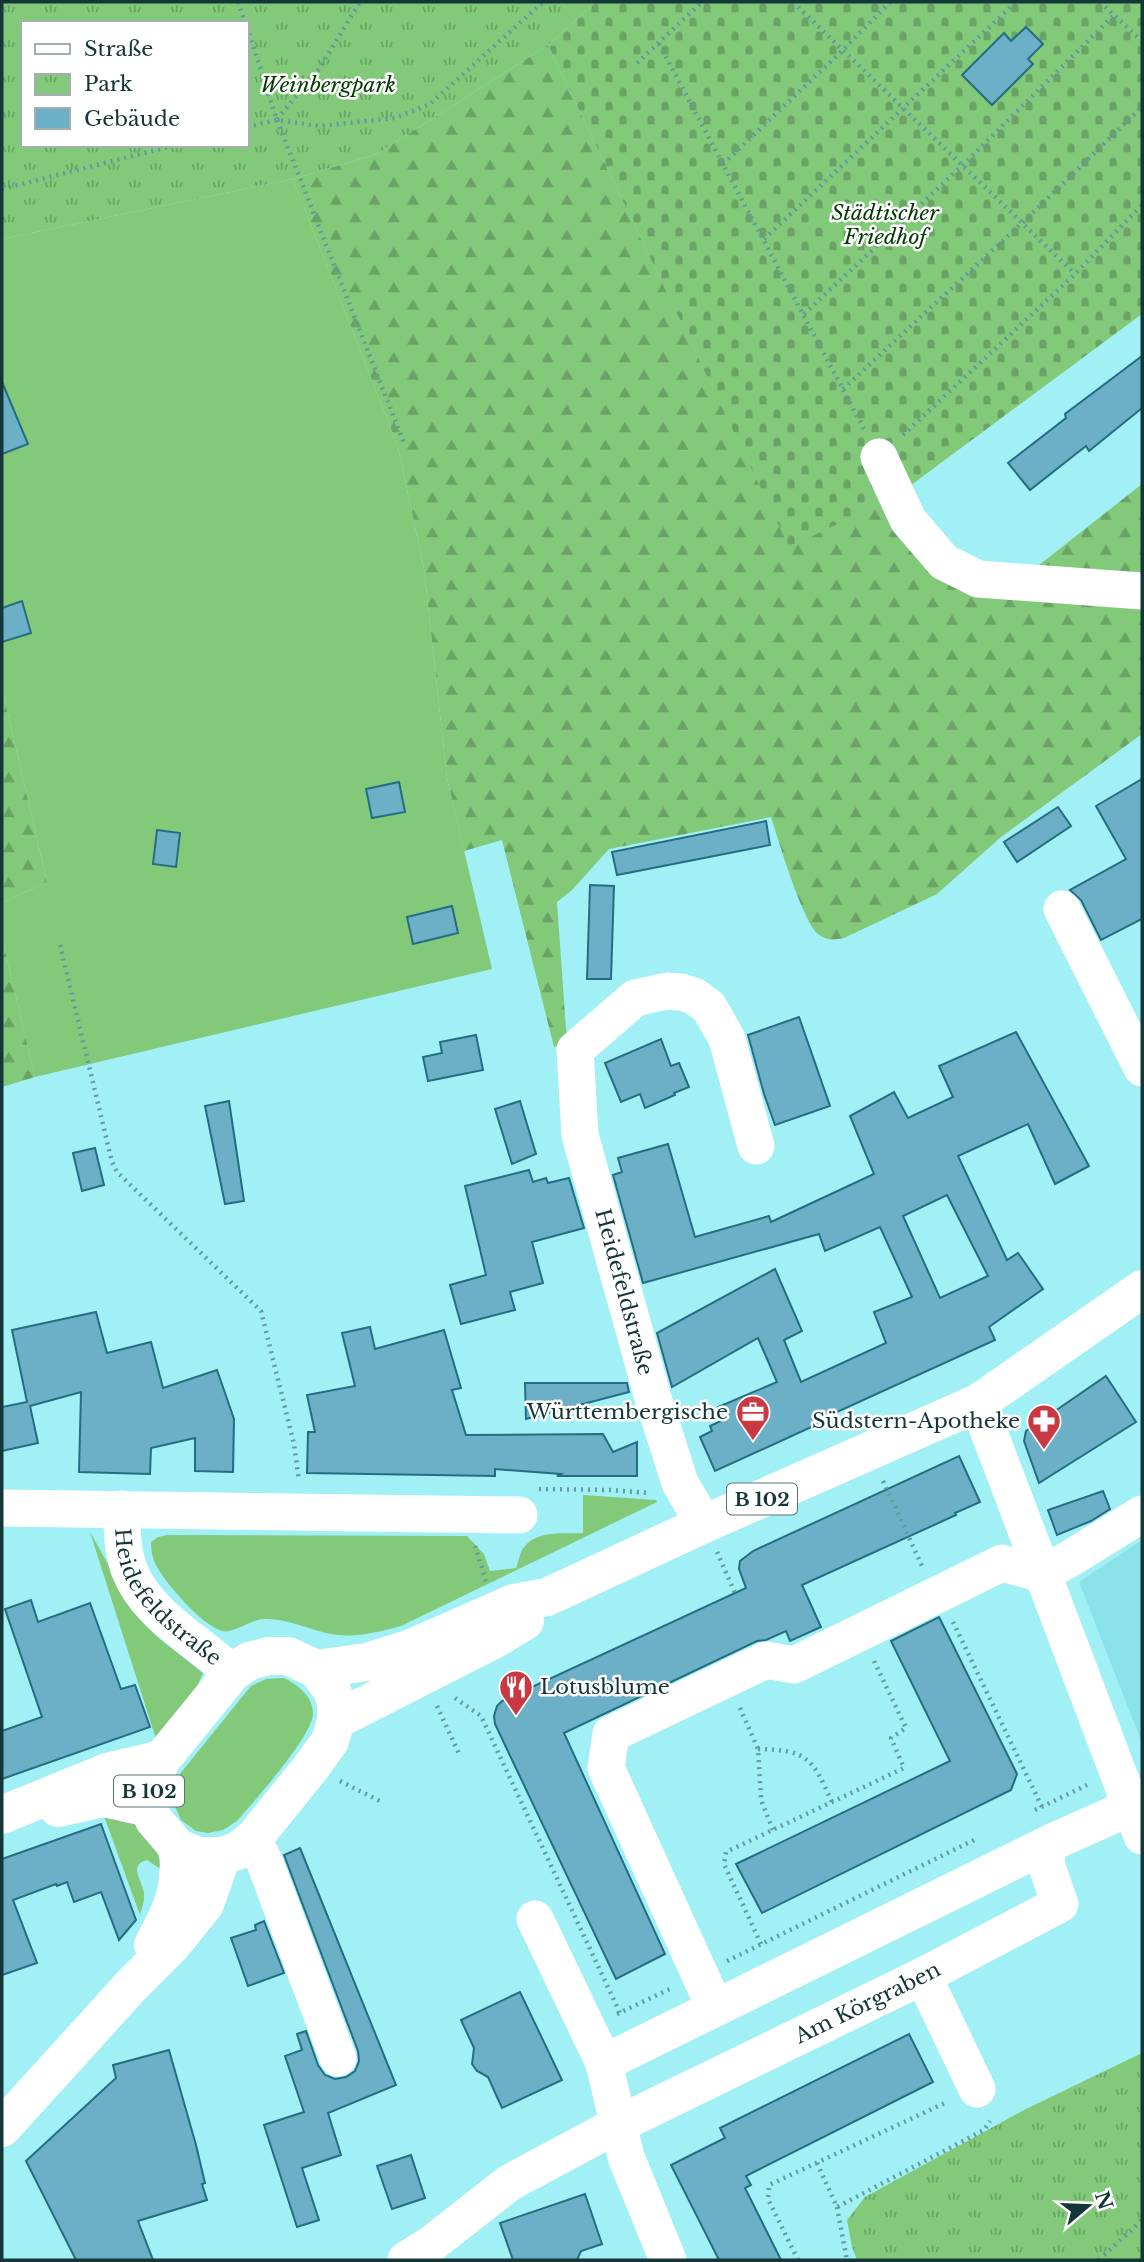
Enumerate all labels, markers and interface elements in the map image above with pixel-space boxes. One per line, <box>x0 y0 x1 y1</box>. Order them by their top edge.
legend <box>21 21 248 147</box>
text: Straße <box>84 36 153 62</box>
text: Park <box>84 71 133 97</box>
park label: Weinbergpark <box>260 72 396 98</box>
text: Gebäude <box>84 106 180 132</box>
park label: Städtischer Friedhof <box>831 200 940 250</box>
street label: Heidefeldstraße <box>589 1206 659 1378</box>
office icon: Württembergische <box>734 1393 772 1442</box>
place label: Württembergische <box>526 1399 728 1425</box>
pharmacy icon: Südstern-Apotheke <box>1025 1402 1063 1451</box>
place label: Südstern-Apotheke <box>812 1408 1020 1434</box>
road number: B 102 <box>727 1484 797 1514</box>
street label: Heidefeldstraße <box>109 1527 227 1671</box>
restaurant icon: Lotusblume <box>497 1668 535 1717</box>
place label: Lotusblume <box>540 1674 670 1700</box>
road number: B 102 <box>114 1776 184 1806</box>
street label: Am Körgraben <box>790 1956 945 2050</box>
north arrow <box>1053 2171 1123 2241</box>
text: N <box>1090 2188 1117 2213</box>

